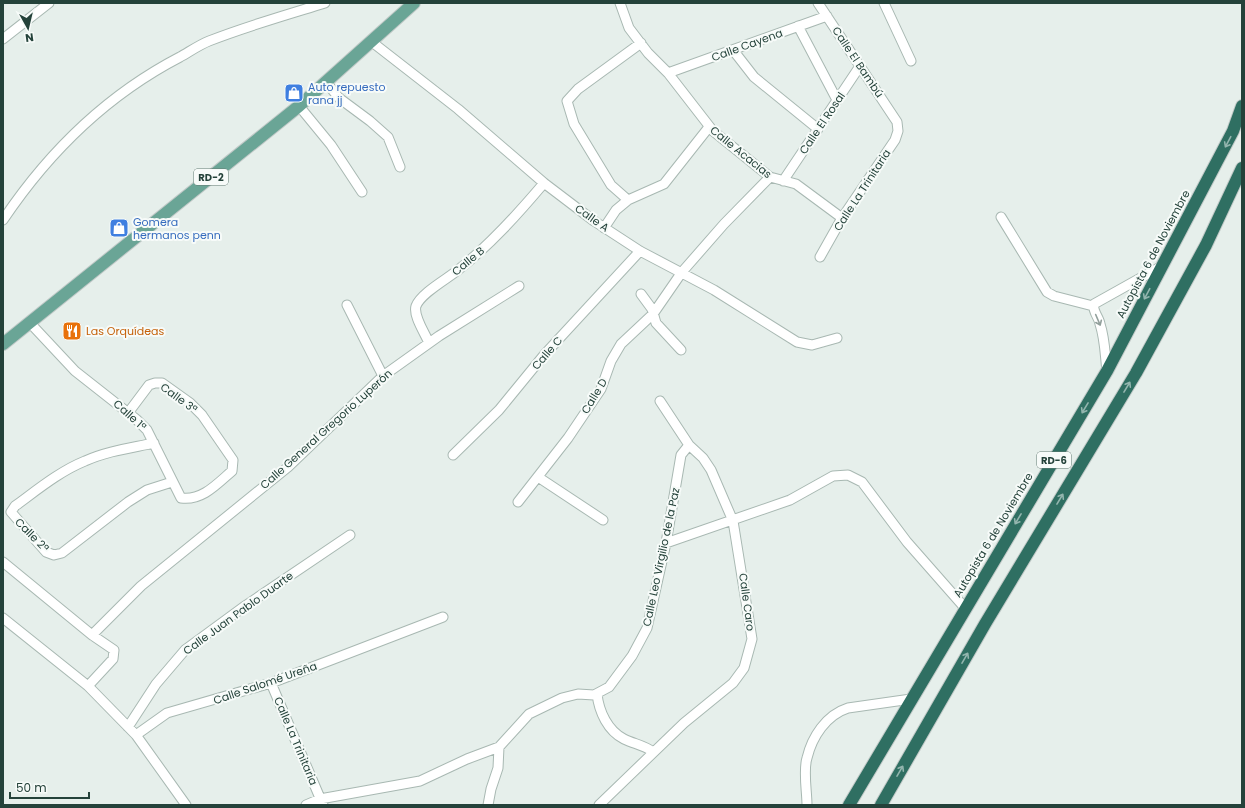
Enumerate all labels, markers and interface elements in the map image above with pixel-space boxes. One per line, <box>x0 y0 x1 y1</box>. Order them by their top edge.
north arrow <box>8 8 48 48</box>
street label: Calle El Bambú <box>828 23 888 101</box>
street label: Calle Cayena <box>709 25 785 65</box>
text: N <box>24 29 35 46</box>
place label: Auto repuesto rana jj <box>308 79 385 108</box>
shop icon: Auto repuesto rana jj <box>283 82 305 104</box>
street label: Calle El Rosal <box>795 89 849 157</box>
street label: Calle Acacias <box>707 122 775 182</box>
one-way arrow <box>1223 135 1231 147</box>
street label: Calle La Trinitaria <box>830 146 894 234</box>
road number: RD-2 <box>194 169 228 185</box>
street label: Autopista 6 de Noviembre <box>1112 187 1194 321</box>
street label: Calle A <box>572 200 613 236</box>
place label: Gomera hermanos penn <box>133 214 221 243</box>
shop icon: Gomera hermanos penn <box>108 217 130 239</box>
street label: Calle B <box>448 243 488 279</box>
one-way arrow <box>1143 288 1150 300</box>
one-way arrow <box>1095 313 1102 325</box>
restaurant icon: Las Orquídeas <box>61 320 83 342</box>
place label: Las Orquídeas <box>86 323 164 339</box>
street label: Calle C <box>528 333 566 373</box>
street label: Calle General Gregorio Luperón <box>257 365 395 493</box>
street label: Calle D <box>577 375 611 417</box>
street label: Calle 3ª <box>157 379 201 417</box>
one-way arrow <box>1124 381 1132 393</box>
street label: Calle 1ª <box>110 396 150 434</box>
one-way arrow <box>1080 402 1088 414</box>
road number: RD-6 <box>1037 452 1071 468</box>
street label: Autopista 6 de Noviembre <box>949 469 1037 600</box>
street label: Calle Leo Virgilio de la Paz <box>638 486 684 628</box>
one-way arrow <box>1056 493 1064 505</box>
one-way arrow <box>1014 513 1022 524</box>
street label: Calle 2ª <box>11 514 53 556</box>
street label: Calle Juan Pablo Duarte <box>180 567 296 658</box>
street label: Calle Caro <box>735 572 759 632</box>
one-way arrow <box>961 653 969 665</box>
street label: Calle Salomé Ureña <box>211 658 319 708</box>
street label: Calle La Trinitaria <box>270 694 322 788</box>
one-way arrow <box>897 765 905 777</box>
scale bar <box>10 774 89 800</box>
text: 50 m <box>16 779 47 796</box>

